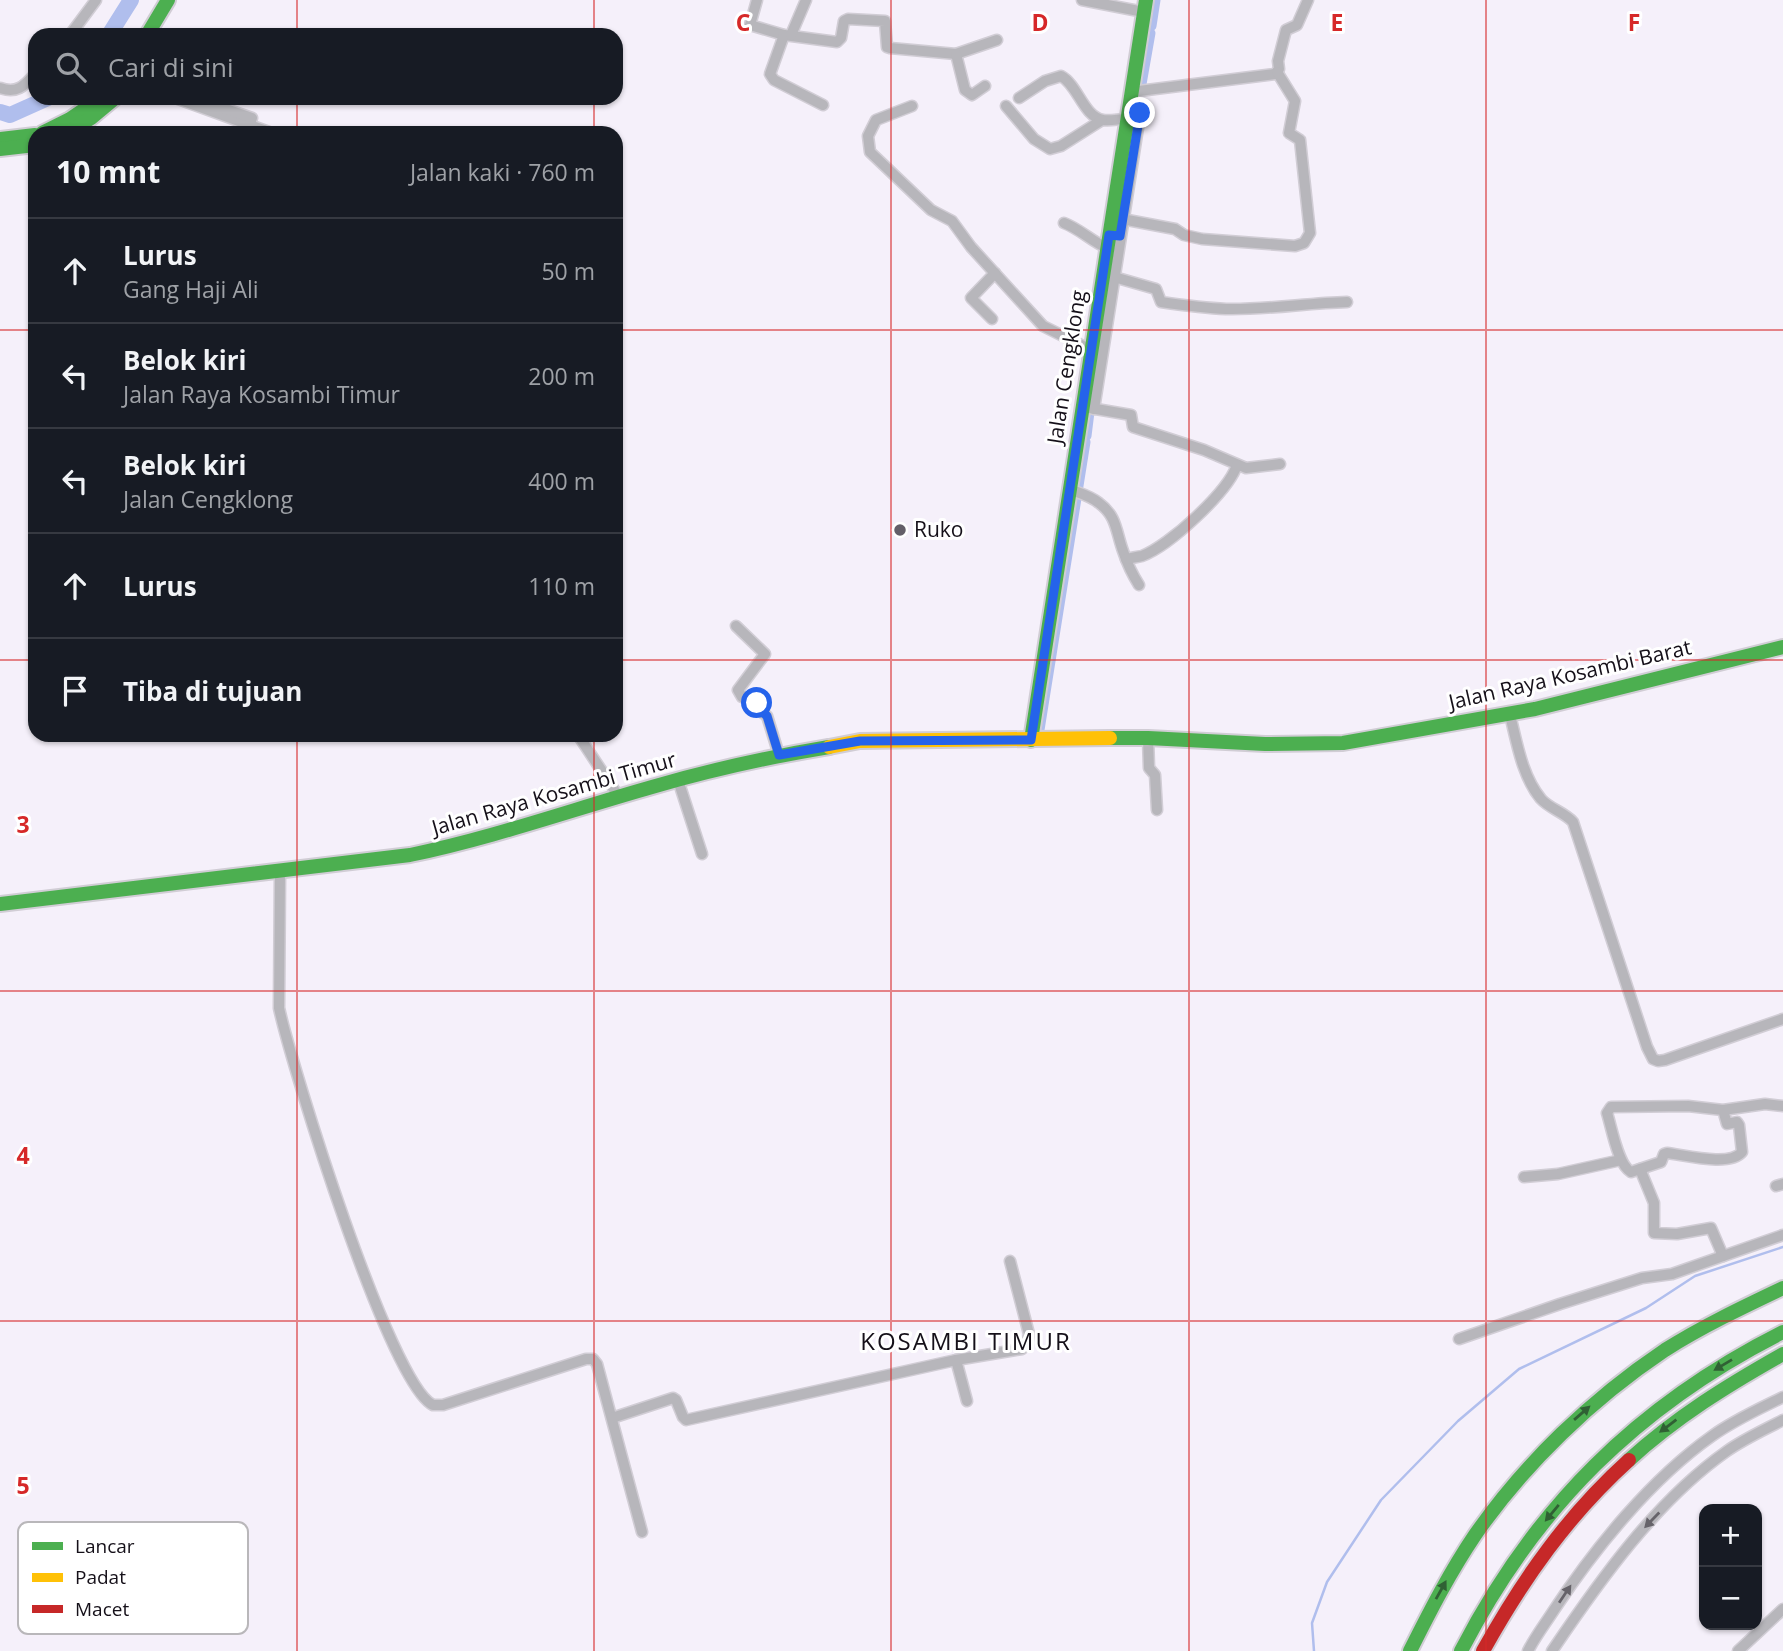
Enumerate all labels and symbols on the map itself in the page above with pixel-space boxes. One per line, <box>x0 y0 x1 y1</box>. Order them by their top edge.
text: C <box>736 6 750 38</box>
text: D <box>1031 6 1049 38</box>
text: E <box>1331 6 1343 38</box>
text: F <box>1628 6 1640 38</box>
route end <box>1124 97 1155 128</box>
street label: Jalan Cengklong <box>1040 288 1092 448</box>
place label: Ruko <box>914 515 964 543</box>
marker: Ruko <box>892 522 908 538</box>
street label: Jalan Raya Kosambi Barat <box>1444 632 1694 716</box>
route start <box>741 687 772 718</box>
street label: Jalan Raya Kosambi Timur <box>426 745 680 842</box>
text: 3 <box>16 808 30 840</box>
text: 4 <box>16 1139 30 1171</box>
district label: KOSAMBI TIMUR <box>860 1324 1072 1357</box>
one-way arrow <box>1714 1358 1733 1371</box>
one-way arrow <box>1573 1405 1591 1421</box>
one-way arrow <box>1659 1418 1677 1432</box>
text: 5 <box>16 1469 30 1501</box>
one-way arrow <box>1544 1504 1560 1522</box>
one-way arrow <box>1644 1511 1660 1528</box>
legend <box>18 1522 248 1634</box>
text: Lancar <box>75 1533 135 1559</box>
text: Padat <box>75 1564 126 1590</box>
one-way arrow <box>1435 1580 1447 1600</box>
one-way arrow <box>1558 1585 1572 1603</box>
text: Macet <box>75 1596 129 1622</box>

